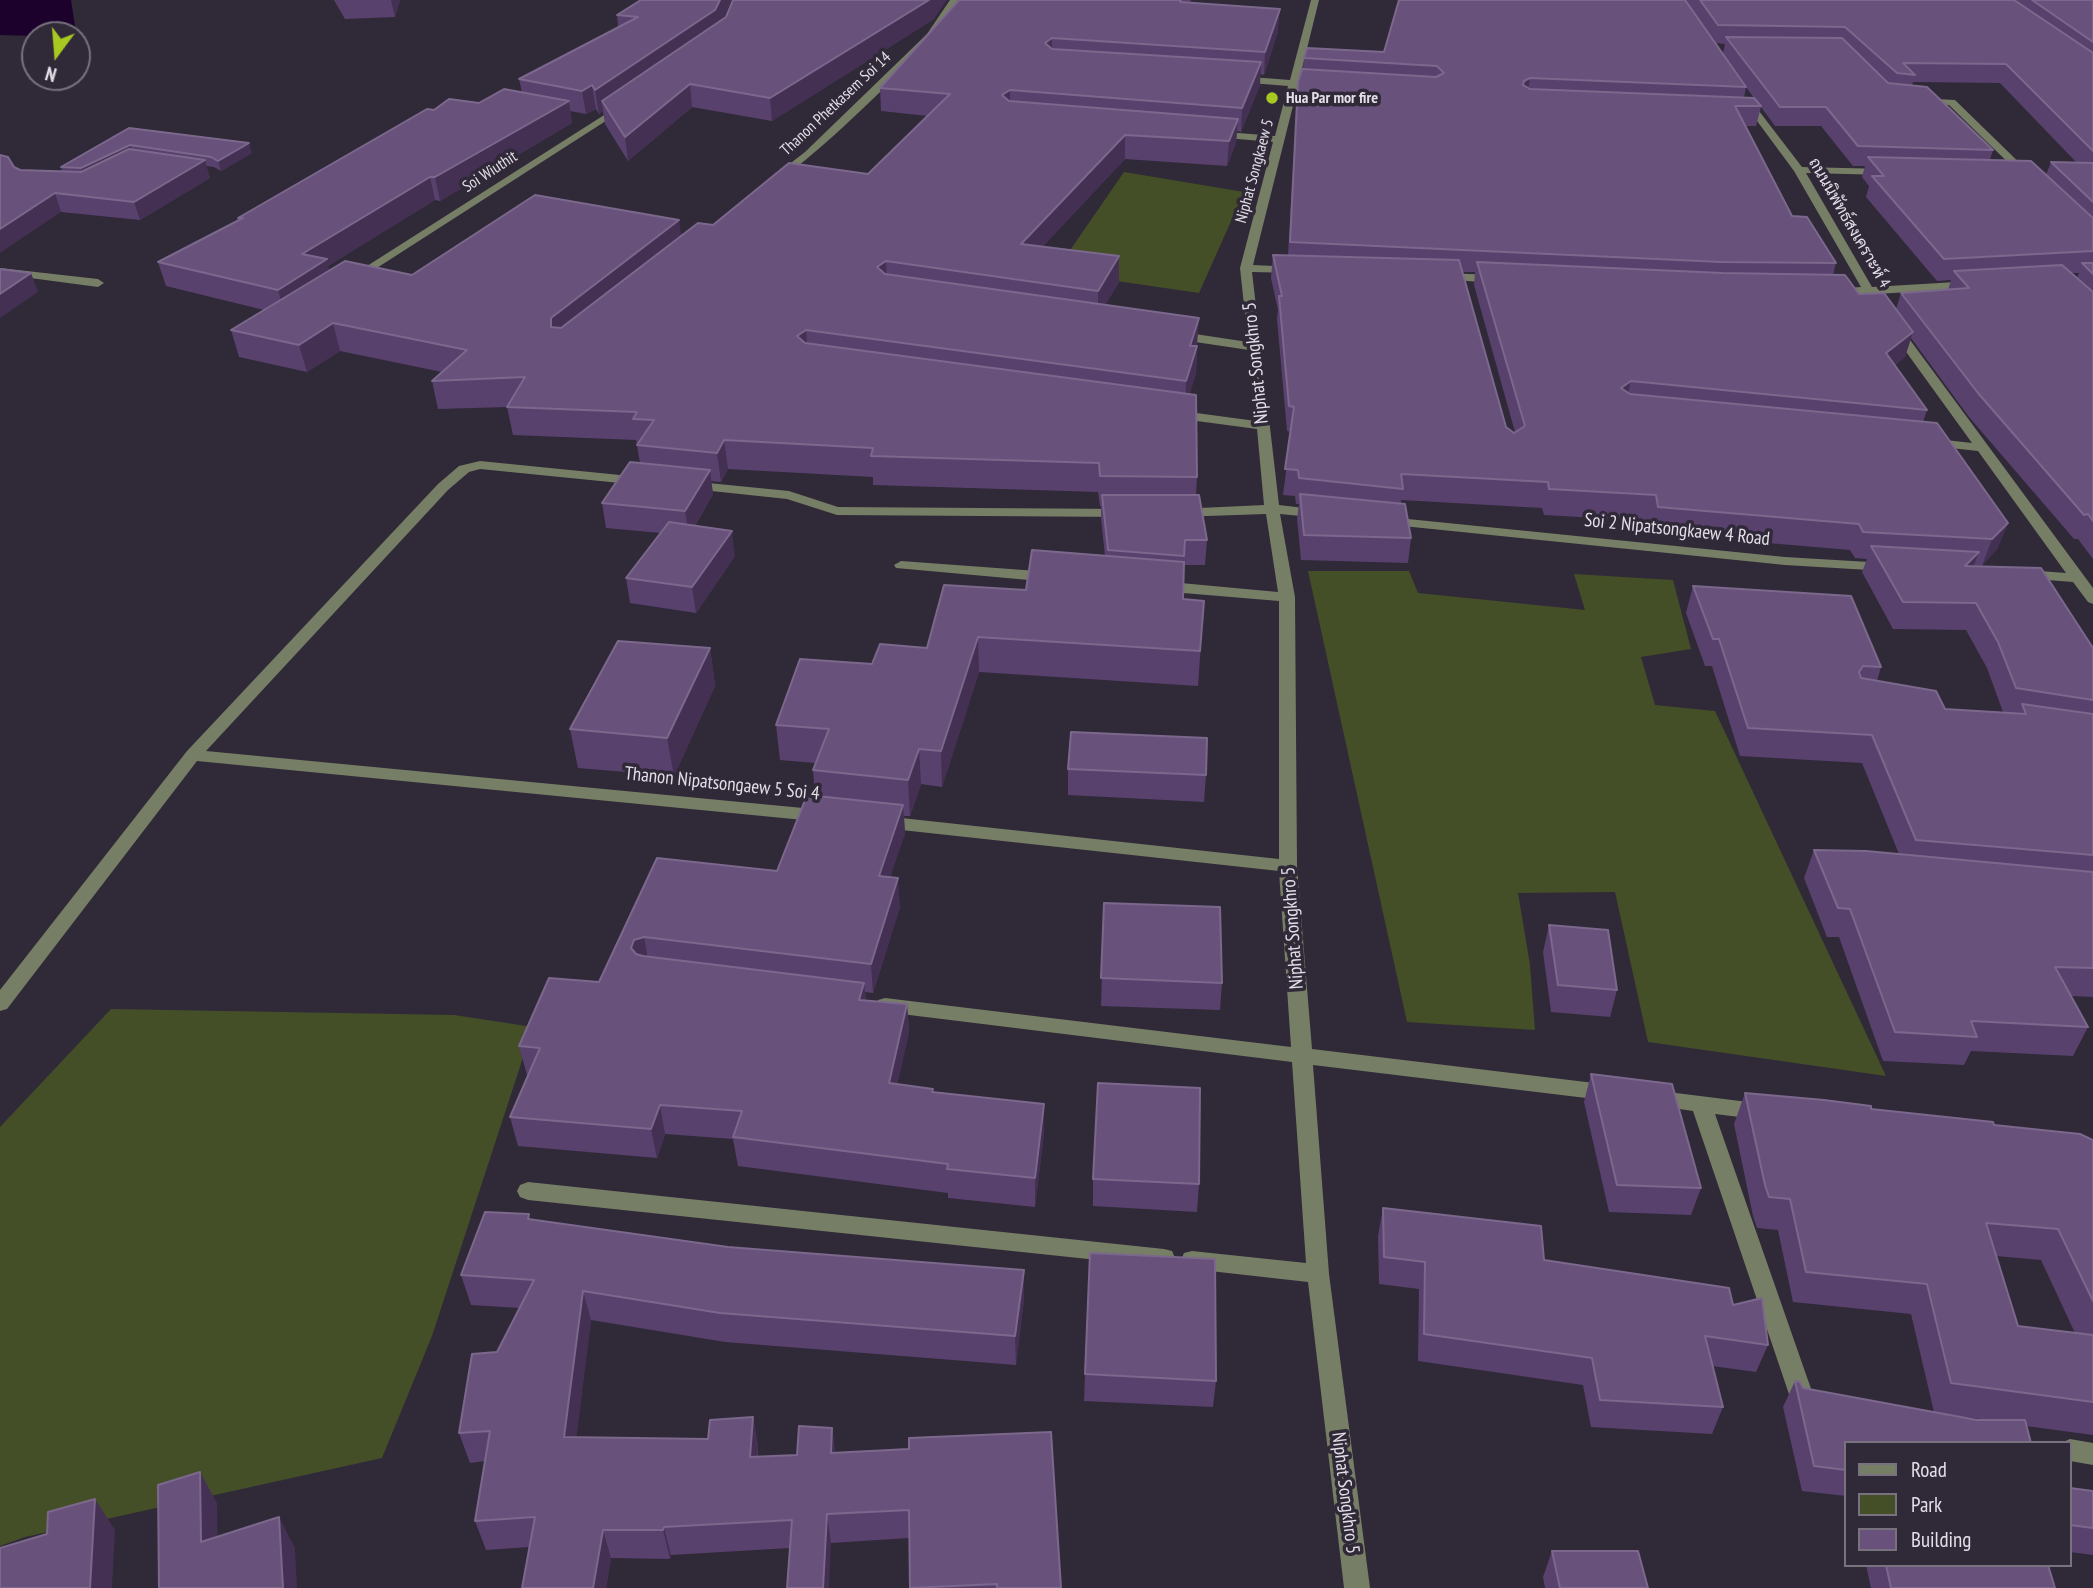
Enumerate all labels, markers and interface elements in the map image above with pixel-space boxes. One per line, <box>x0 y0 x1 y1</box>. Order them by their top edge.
north arrow <box>21 21 91 91</box>
street label: Thanon Phetkasem Soi 14 <box>777 48 895 160</box>
text: N <box>43 61 59 87</box>
place label: Hua Par mor fire <box>1286 88 1378 108</box>
marker: Hua Par mor fire <box>1264 90 1280 106</box>
street label: Niphat Songkaew 5 <box>1232 117 1278 225</box>
street label: Soi Wiuthit <box>459 147 521 197</box>
street label: ถนนนิพัทธ์สงเคราะห์ 4 <box>1804 155 1894 291</box>
street label: Niphat Songkhro 5 <box>1238 301 1274 425</box>
street label: Soi 2 Nipatsongkaew 4 Road <box>1583 509 1771 551</box>
street label: Thanon Nipatsongaew 5 Soi 4 <box>623 762 821 806</box>
street label: Niphat Songkhro 5 <box>1277 866 1309 990</box>
street label: Niphat Songkhro 5 <box>1326 1431 1364 1555</box>
legend <box>1844 1441 2072 1567</box>
text: Road <box>1911 1456 1947 1483</box>
text: Park <box>1911 1491 1942 1518</box>
text: Building <box>1911 1526 1971 1553</box>

